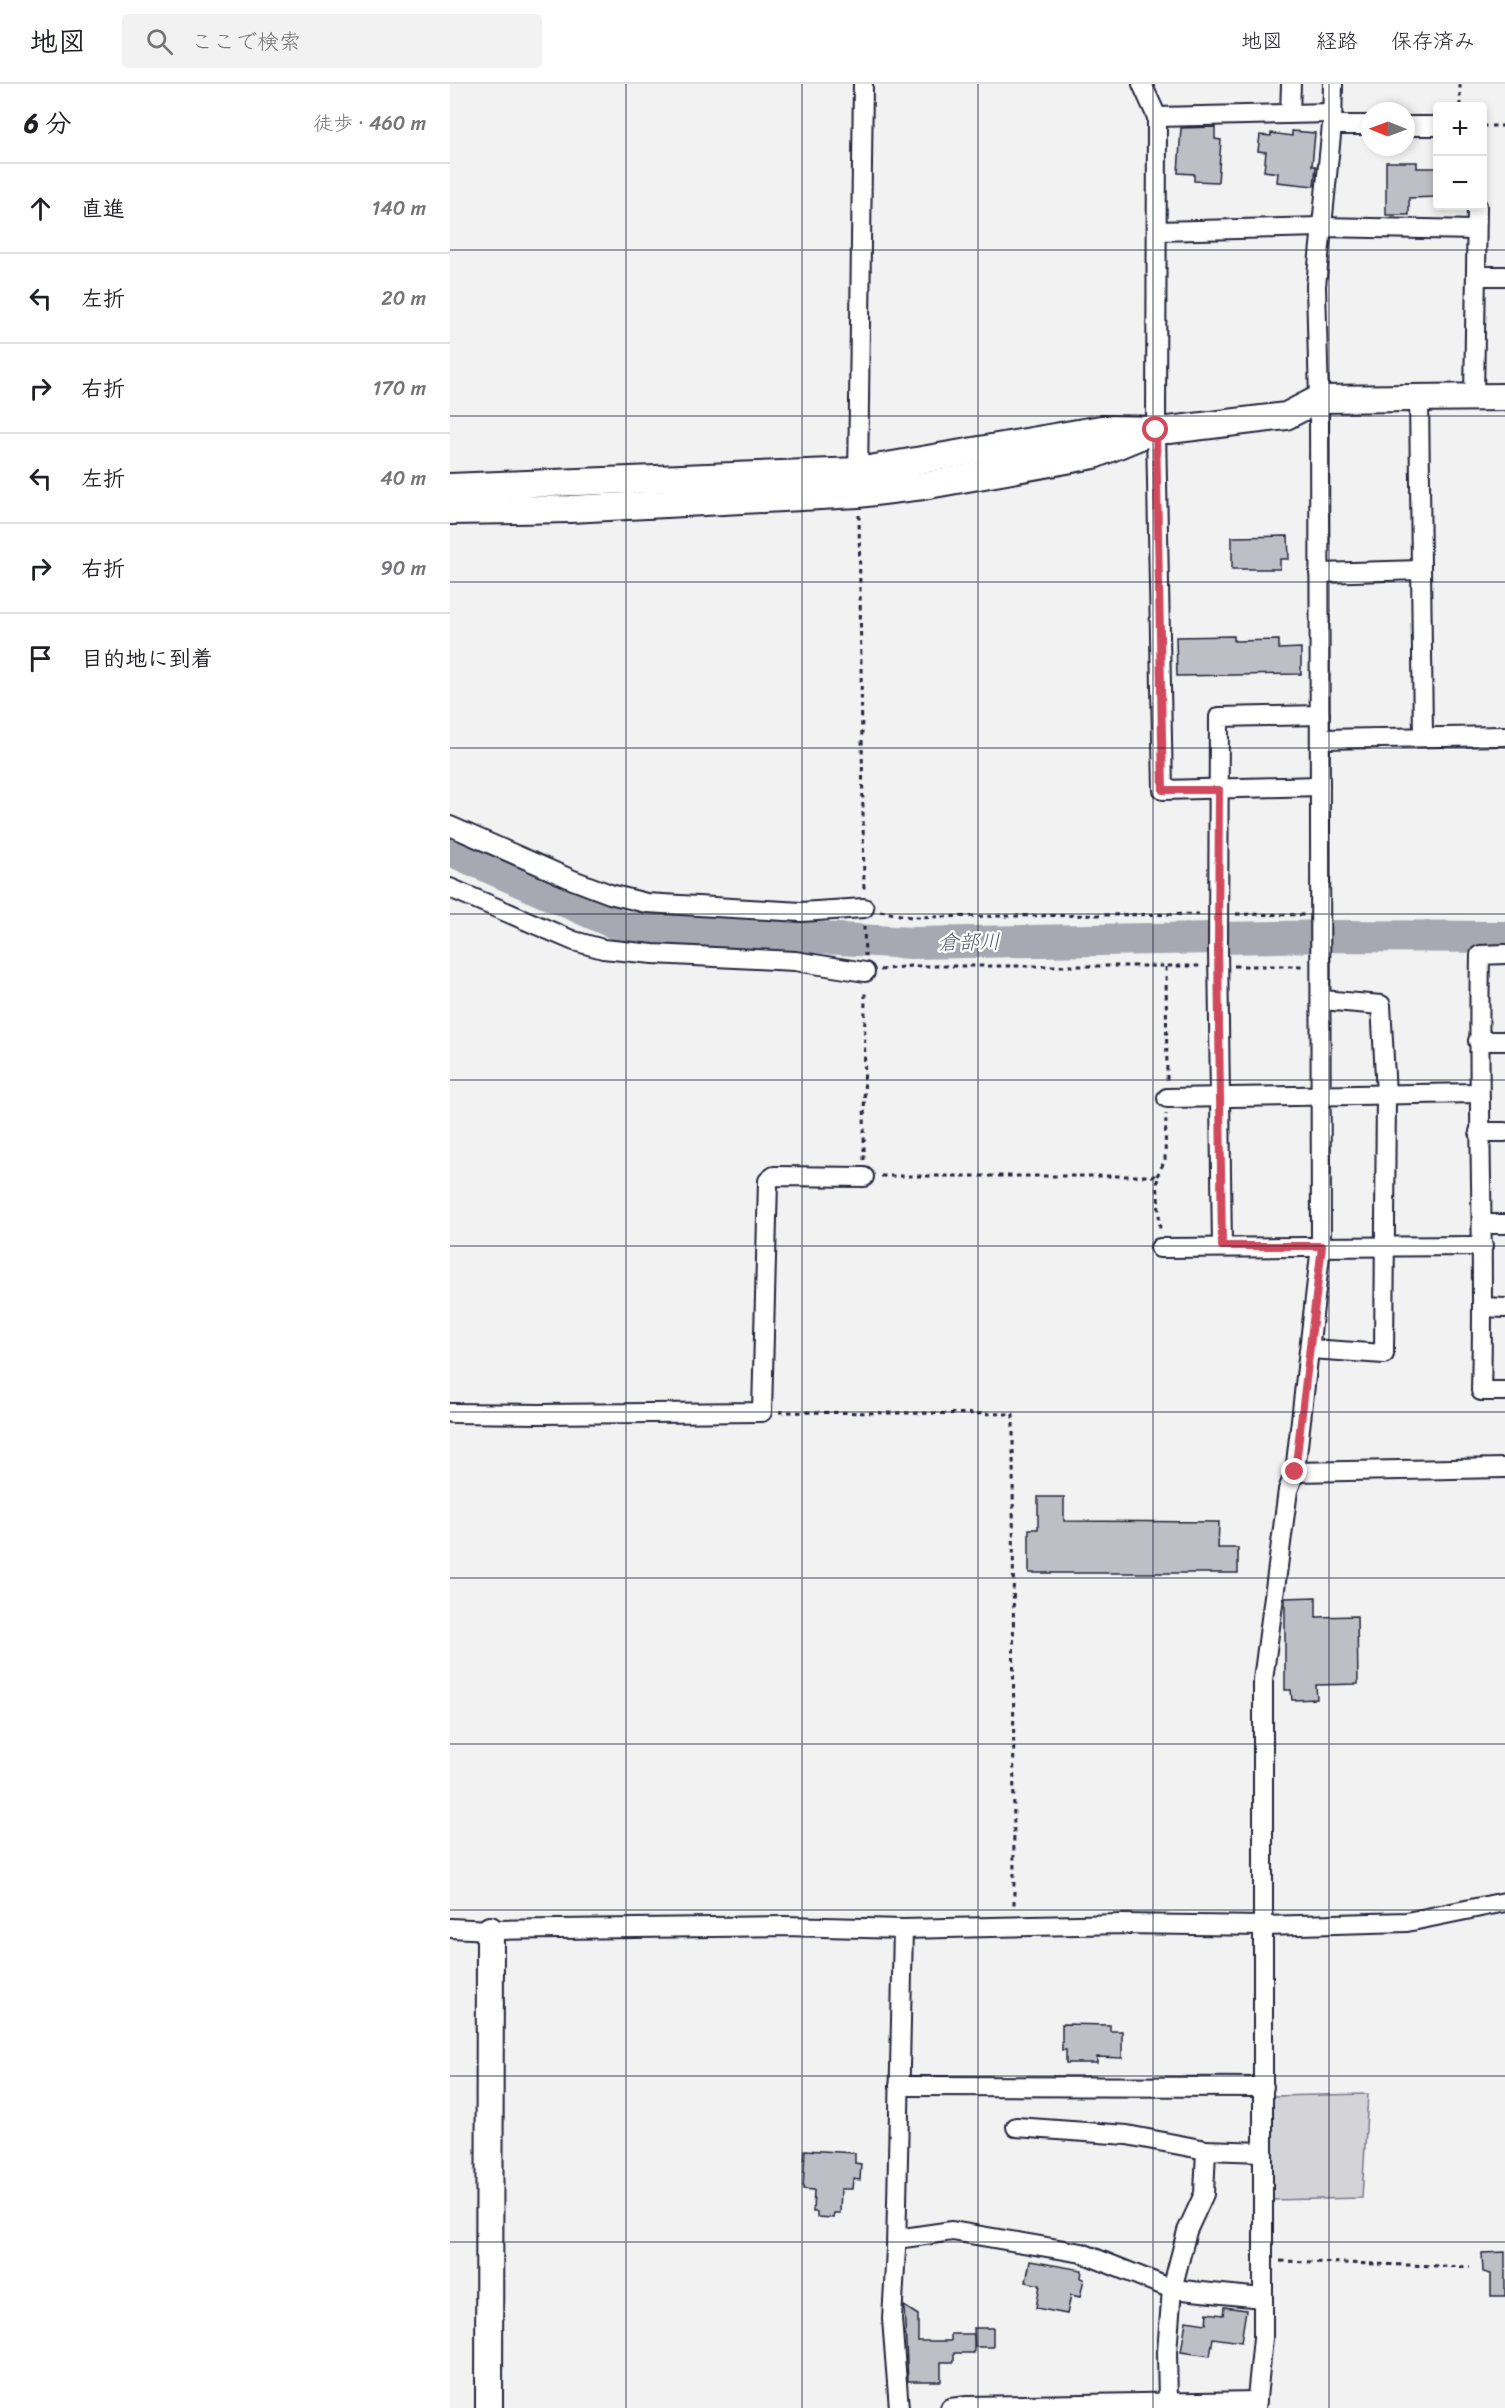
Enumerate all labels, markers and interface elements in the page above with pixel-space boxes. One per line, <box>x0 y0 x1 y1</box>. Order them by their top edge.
search box <box>122 14 542 68</box>
text: 地図 <box>30 17 86 66</box>
text: ここで検索 <box>191 22 301 61</box>
text: 地図 <box>1241 22 1283 60</box>
text: 経路 <box>1316 22 1358 60</box>
text: 保存済み <box>1391 22 1475 60</box>
icon: search <box>143 25 176 58</box>
text: 6 分 <box>24 100 72 146</box>
north arrow <box>1361 102 1415 156</box>
map controls <box>1433 102 1487 210</box>
button: + <box>1433 102 1487 156</box>
text: 徒歩 · 460 m <box>313 106 426 141</box>
button: − <box>1433 156 1487 210</box>
text: 直進 <box>81 189 125 228</box>
text: 140 m <box>372 191 426 226</box>
icon: ahead <box>24 192 57 225</box>
text: 左折 <box>81 279 125 318</box>
text: 20 m <box>381 281 426 316</box>
icon: left <box>24 282 57 315</box>
text: 右折 <box>81 369 125 408</box>
text: 170 m <box>373 371 426 406</box>
icon: right <box>24 372 57 405</box>
route start <box>1142 416 1168 442</box>
text: 左折 <box>81 459 125 498</box>
text: 40 m <box>380 461 426 496</box>
icon: left <box>24 462 57 495</box>
text: 右折 <box>81 549 125 588</box>
text: 90 m <box>381 551 426 586</box>
icon: right <box>24 552 57 585</box>
text: 目的地に到着 <box>81 639 213 678</box>
icon: arrive <box>24 642 57 675</box>
water label: 倉部川 <box>937 922 1001 962</box>
route end <box>1281 1458 1307 1484</box>

